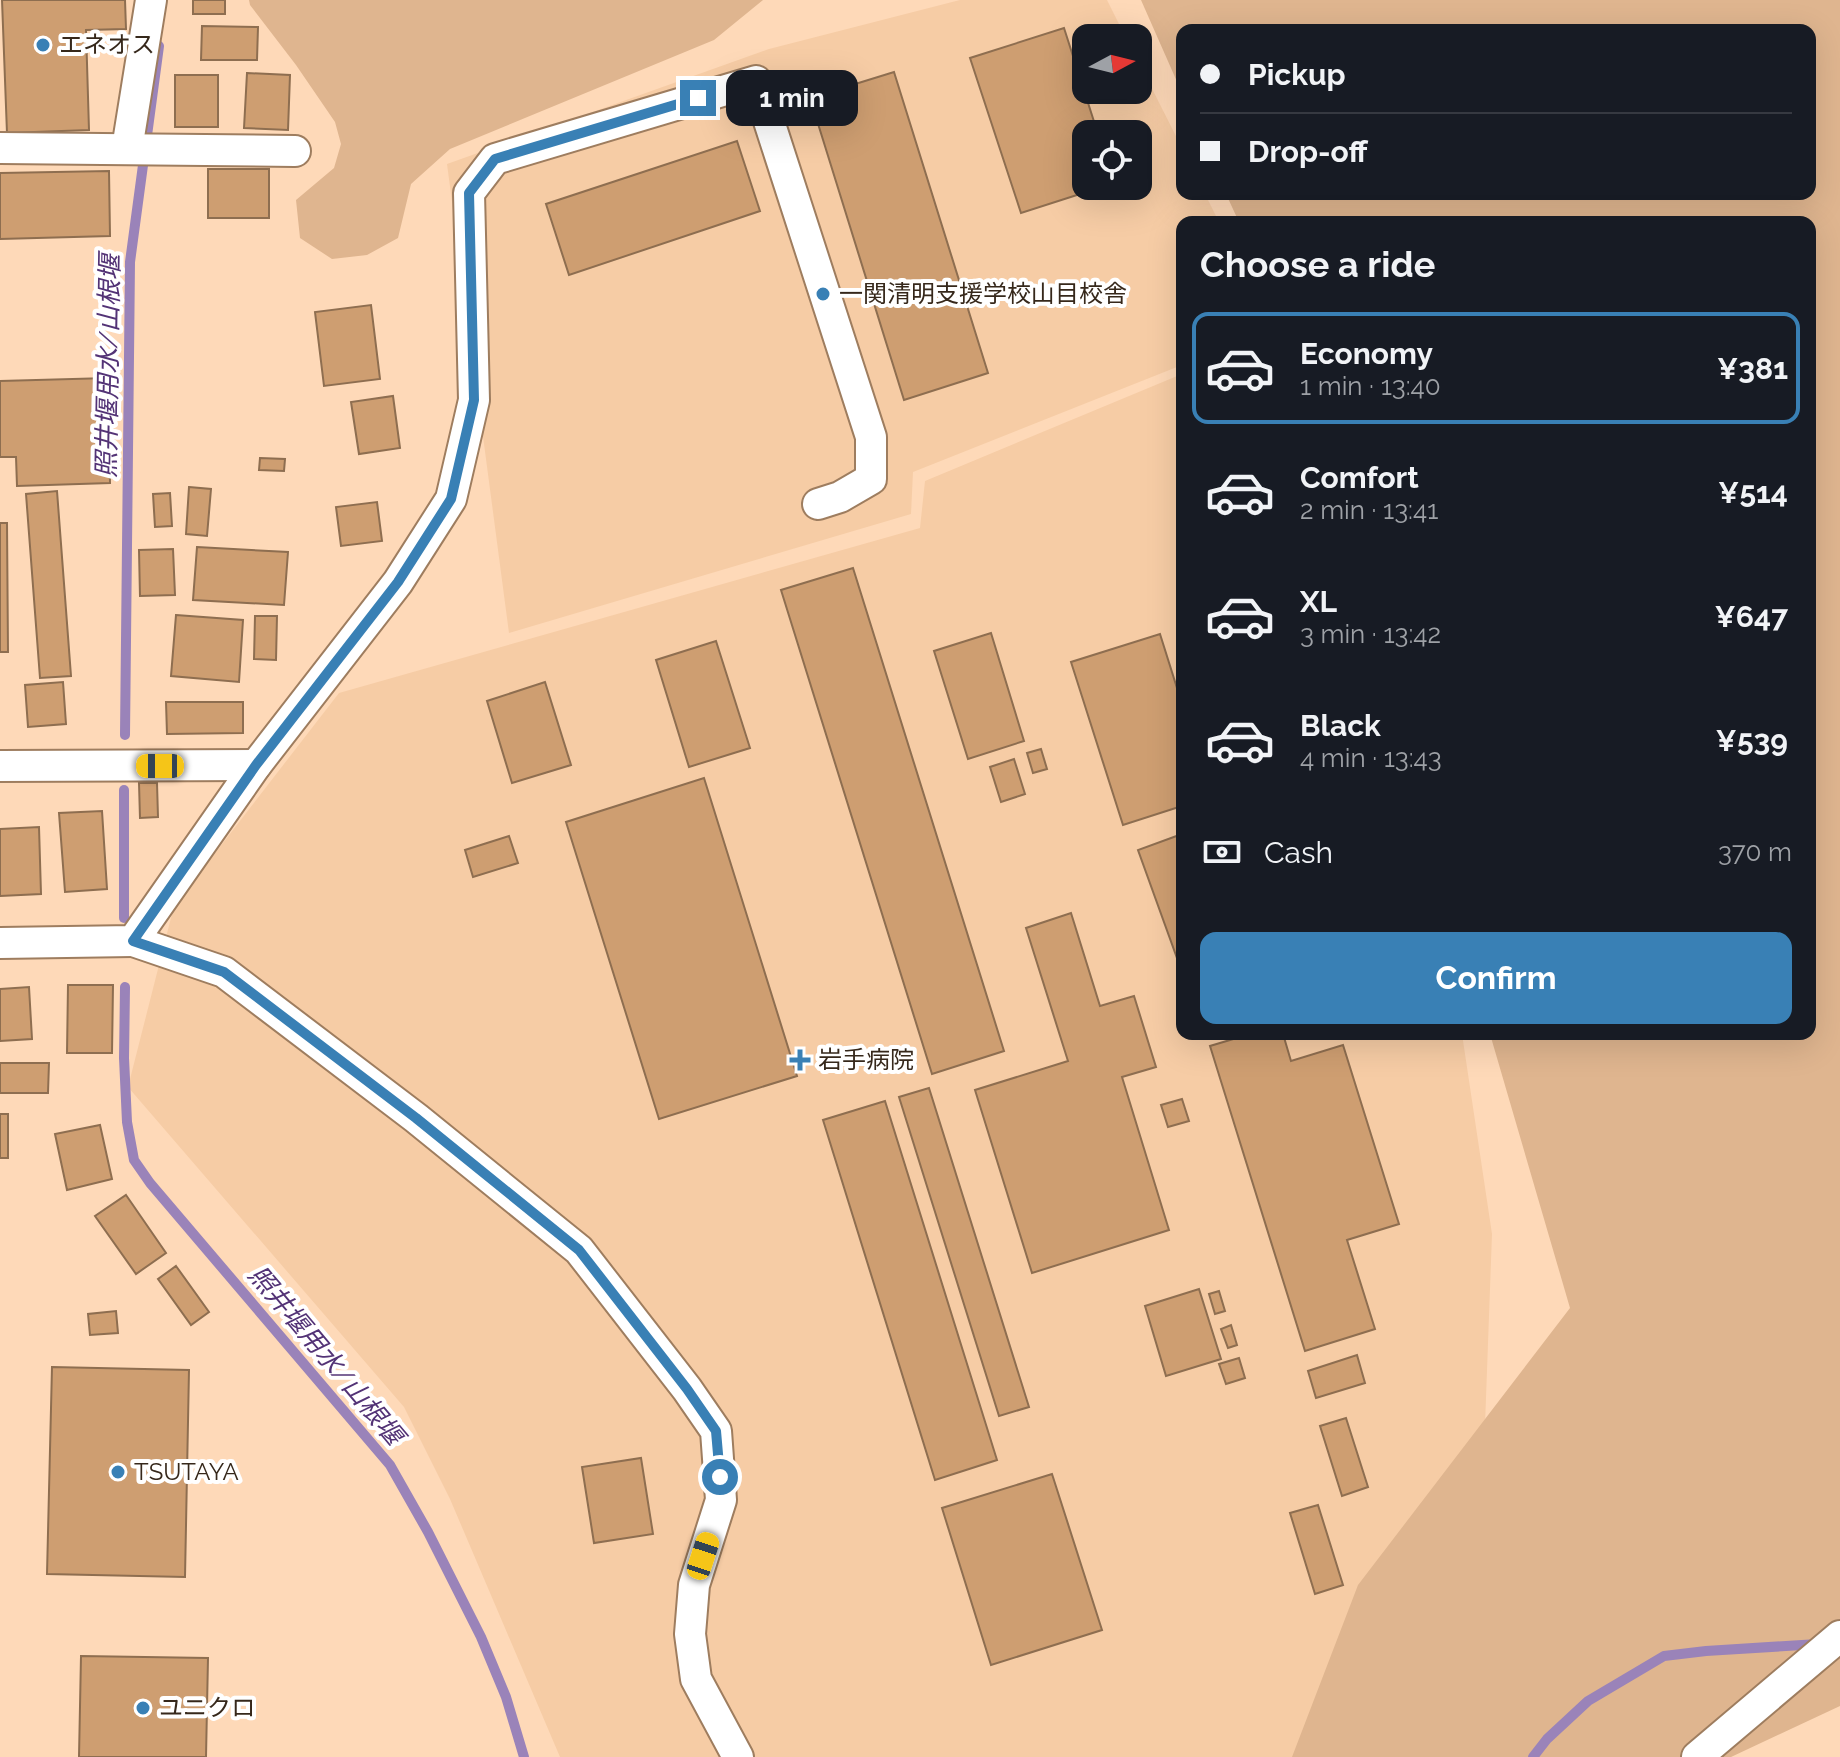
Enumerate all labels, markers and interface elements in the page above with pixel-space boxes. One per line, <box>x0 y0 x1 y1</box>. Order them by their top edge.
north arrow <box>1072 24 1152 104</box>
map controls <box>1072 24 1152 200</box>
place label: エネオス <box>59 30 155 59</box>
marker: エネオス <box>34 36 52 54</box>
text: Pickup <box>1248 57 1346 92</box>
callout: 1 min <box>726 70 858 126</box>
route end <box>680 80 716 116</box>
text: 1 min <box>759 83 825 113</box>
button: locate <box>1072 120 1152 200</box>
text: Drop-off <box>1248 134 1368 169</box>
text: Choose a ride <box>1200 243 1435 285</box>
water label: 照井堰用水/山根堰 <box>91 250 125 478</box>
place label: 一関清明支援学校山目校舎 <box>839 279 1127 308</box>
marker: 一関清明支援学校山目校舎 <box>814 285 832 303</box>
icon: car <box>1204 332 1276 404</box>
text: Economy <box>1300 336 1433 371</box>
text: ¥381 <box>1717 351 1788 386</box>
text: 1 min · 13:40 <box>1300 371 1441 401</box>
icon: car <box>1204 456 1276 528</box>
text: Comfort <box>1300 460 1419 495</box>
text: ¥514 <box>1718 475 1788 510</box>
text: 2 min · 13:41 <box>1300 495 1438 525</box>
icon: car <box>1204 580 1276 652</box>
text: XL <box>1300 584 1337 619</box>
text: ¥647 <box>1714 599 1788 634</box>
text: 3 min · 13:42 <box>1300 619 1441 649</box>
icon: car <box>1204 704 1276 776</box>
text: Black <box>1300 708 1381 743</box>
text: ¥539 <box>1716 723 1788 758</box>
text: 4 min · 13:43 <box>1300 743 1442 773</box>
car <box>136 754 184 778</box>
icon: cash <box>1200 830 1244 874</box>
text: Cash <box>1264 835 1333 870</box>
text: 370 m <box>1718 837 1792 867</box>
button: Confirm <box>1200 932 1792 1024</box>
place label: 岩手病院 <box>818 1045 914 1074</box>
marker: 岩手病院 <box>789 1049 811 1071</box>
water label: 照井堰用水/山根堰 <box>243 1260 412 1453</box>
place label: TSUTAYA <box>134 1457 239 1486</box>
route start <box>702 1459 738 1495</box>
marker: TSUTAYA <box>109 1463 127 1481</box>
car <box>684 1529 722 1583</box>
place label: ユニクロ <box>159 1693 255 1722</box>
marker: ユニクロ <box>134 1699 152 1717</box>

